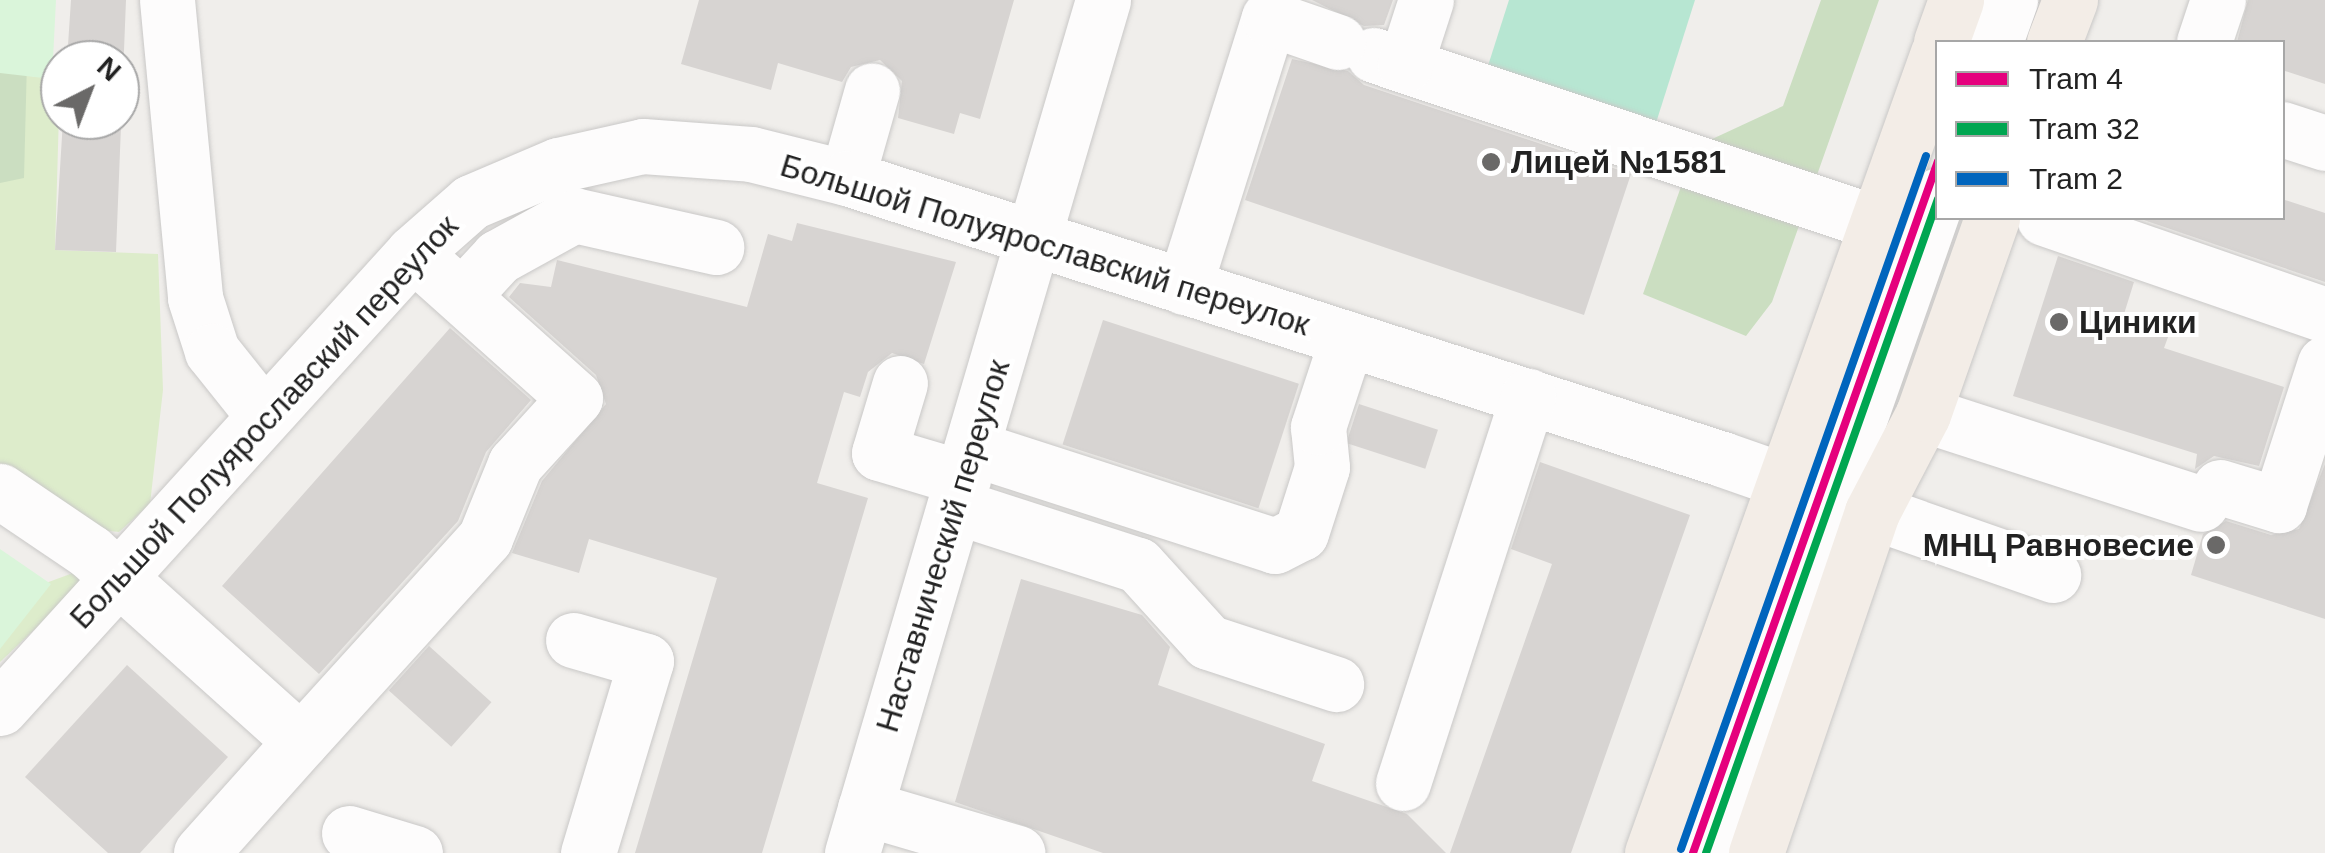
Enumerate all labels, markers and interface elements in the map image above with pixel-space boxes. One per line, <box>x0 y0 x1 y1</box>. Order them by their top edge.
north arrow <box>40 40 140 140</box>
legend <box>1935 40 2285 220</box>
text: N <box>91 51 127 87</box>
text: Tram 4 <box>2029 62 2123 95</box>
text: Tram 32 <box>2029 112 2140 145</box>
place label: Лицей №1581 <box>1511 143 1726 181</box>
street label: Большой Полуярославский переулок <box>776 146 1314 344</box>
marker: Лицей №1581 <box>1480 151 1502 173</box>
text: Tram 2 <box>2029 162 2123 195</box>
street label: Большой Полуярославский переулок <box>62 207 466 637</box>
place label: Циники <box>2079 303 2197 341</box>
marker: Циники <box>2048 311 2070 333</box>
street label: Наставнический переулок <box>868 355 1018 737</box>
place label: МНЦ Равновесие <box>1923 526 2194 564</box>
marker: МНЦ Равновесие <box>2203 532 2229 558</box>

